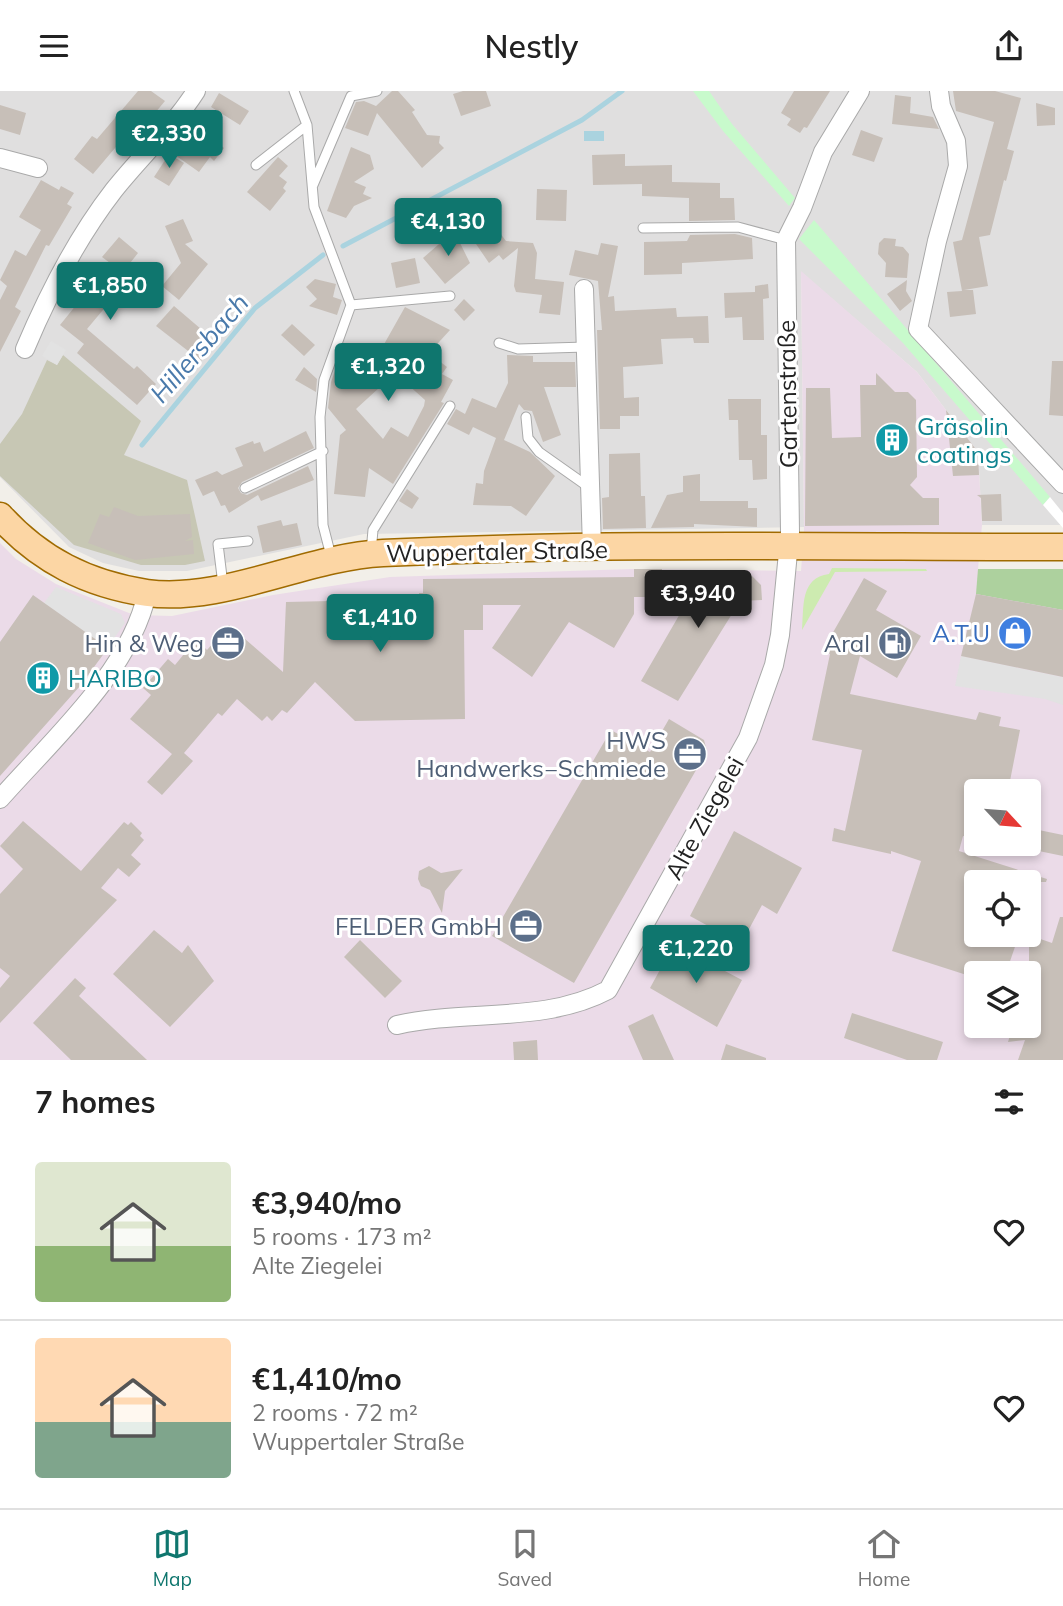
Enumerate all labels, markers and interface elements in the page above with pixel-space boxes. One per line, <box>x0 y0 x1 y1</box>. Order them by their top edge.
text: Nestly <box>485 26 578 66</box>
icon: menu <box>35 27 73 65</box>
icon: share <box>990 27 1028 65</box>
pin: €2,330 <box>112 111 226 170</box>
text: €2,330 <box>132 118 206 147</box>
pin: €4,130 <box>391 199 505 258</box>
text: €4,130 <box>411 206 485 235</box>
pin: €1,850 <box>53 263 167 322</box>
text: €1,850 <box>73 270 147 299</box>
water label: Hillersbach <box>143 287 255 409</box>
street label: Gartenstraße <box>771 320 803 468</box>
pin: €1,320 <box>331 343 445 403</box>
text: €1,320 <box>351 351 425 380</box>
place label: Gräsolin coatings <box>917 411 1011 469</box>
building icon: Gräsolin coatings <box>873 421 911 459</box>
street label: Wuppertaler Straße <box>386 534 608 568</box>
pin: €3,940 <box>641 571 755 630</box>
text: €3,940 <box>661 578 735 607</box>
pin: €1,410 <box>323 595 437 654</box>
text: €1,410 <box>343 602 417 631</box>
shop icon: A.T.U <box>996 614 1034 652</box>
place label: A.T.U <box>932 618 990 648</box>
office icon: Hin & Weg <box>209 624 247 662</box>
fuel station icon: Aral <box>876 624 914 662</box>
place label: Hin & Weg <box>84 628 204 658</box>
place label: Aral <box>824 628 870 658</box>
building icon: HARIBO <box>24 659 62 697</box>
place label: HARIBO <box>68 663 162 693</box>
place label: HWS Handwerks‒Schmiede <box>416 725 666 783</box>
office icon: HWS Handwerks‒Schmiede <box>671 735 709 773</box>
street label: Alte Ziegelei <box>658 751 750 885</box>
north arrow <box>964 779 1041 856</box>
map controls <box>964 779 1041 1038</box>
button: locate <box>964 870 1041 947</box>
office icon: FELDER GmbH <box>507 907 545 945</box>
place label: FELDER GmbH <box>335 911 502 941</box>
pin: €1,220 <box>639 925 753 985</box>
text: €1,220 <box>659 933 733 962</box>
button: layers <box>964 961 1041 1038</box>
text: 7 homes <box>35 1083 156 1121</box>
icon: filters <box>990 1083 1028 1121</box>
text: €3,940/mo <box>252 1184 402 1222</box>
icon: home <box>91 1190 175 1274</box>
icon: heart <box>990 1213 1028 1251</box>
text: 5 rooms · 173 m² <box>252 1222 432 1251</box>
text: Alte Ziegelei <box>252 1251 382 1280</box>
text: €1,410/mo <box>252 1360 402 1398</box>
icon: home <box>91 1366 175 1450</box>
icon: heart <box>990 1389 1028 1427</box>
text: 2 rooms · 72 m² <box>252 1398 418 1427</box>
text: Wuppertaler Straße <box>252 1427 464 1456</box>
tab: Map <box>153 1525 192 1591</box>
tab: Saved <box>497 1525 552 1591</box>
tab: Home <box>858 1525 910 1591</box>

